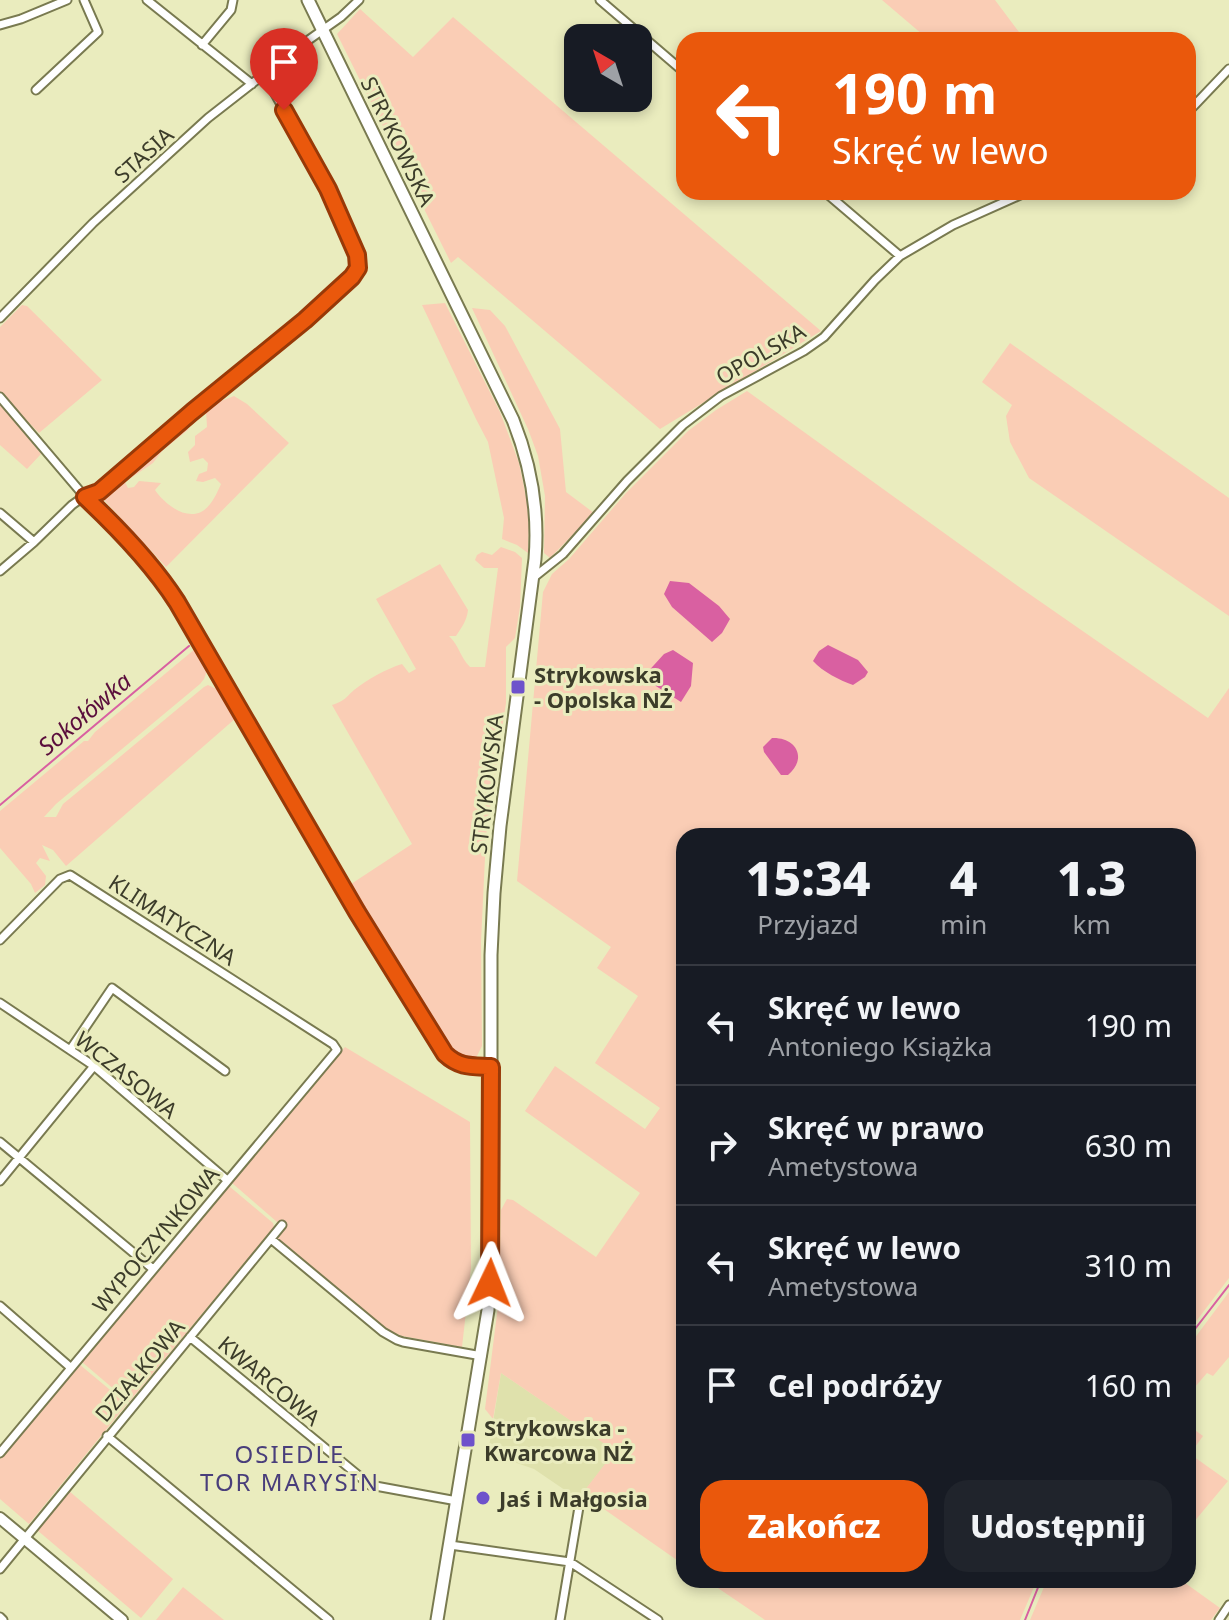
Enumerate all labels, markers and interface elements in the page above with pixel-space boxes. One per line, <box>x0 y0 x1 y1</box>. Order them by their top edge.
north arrow <box>564 24 652 112</box>
map controls <box>564 24 652 112</box>
pin <box>250 28 318 110</box>
icon: arrive <box>262 40 306 84</box>
text: 190 m <box>832 54 997 130</box>
icon: left <box>700 64 804 168</box>
street label: STRYKOWSKA <box>355 71 444 212</box>
street label: STASIA <box>107 119 180 189</box>
text: Skręć w lewo <box>832 126 1049 175</box>
street label: OPOLSKA <box>710 315 811 391</box>
place label: Strykowska - Opolska NŻ <box>534 659 673 714</box>
water label: Sokołówka <box>30 664 138 762</box>
marker: Strykowska - Opolska NŻ <box>509 678 527 696</box>
street label: STRYKOWSKA <box>463 711 510 856</box>
text: 15:34 <box>746 845 870 910</box>
text: 4 <box>950 845 978 910</box>
text: 1.3 <box>1057 845 1126 910</box>
street label: KLIMATYCZNA <box>103 866 243 972</box>
text: Przyjazd <box>757 906 859 942</box>
text: min <box>940 906 987 942</box>
text: km <box>1073 906 1111 942</box>
text: Skręć w lewo <box>768 987 961 1028</box>
icon: left <box>700 1003 744 1047</box>
text: 190 m <box>1085 1005 1172 1046</box>
street label: WCZASOWA <box>70 1023 185 1125</box>
text: Antoniego Książka <box>768 1028 992 1064</box>
text: Skręć w prawo <box>768 1107 985 1148</box>
icon: right <box>700 1123 744 1167</box>
text: 630 m <box>1085 1125 1172 1166</box>
text: Ametystowa <box>768 1148 918 1184</box>
street label: WYPOCZYNKOWA <box>85 1159 226 1319</box>
text: Skręć w lewo <box>768 1227 961 1268</box>
position arrow <box>448 1241 532 1325</box>
icon: left <box>700 1243 744 1287</box>
text: 310 m <box>1085 1245 1172 1286</box>
text: Ametystowa <box>768 1268 918 1304</box>
street label: DZIAŁKOWA <box>87 1312 191 1428</box>
street label: KWARCOWA <box>212 1328 328 1432</box>
icon: arrive <box>700 1363 744 1407</box>
text: Cel podróży <box>768 1365 942 1406</box>
text: 160 m <box>1085 1365 1172 1406</box>
place label: Strykowska - Kwarcowa NŻ <box>484 1412 633 1467</box>
marker: Strykowska - Kwarcowa NŻ <box>459 1431 477 1449</box>
district label: OSIEDLE TOR MARYSIN <box>200 1437 380 1498</box>
button: Zakończ <box>700 1480 928 1572</box>
button: Udostępnij <box>944 1480 1172 1572</box>
place label: Jaś i Małgosia <box>497 1483 648 1513</box>
marker: Jaś i Małgosia <box>474 1489 492 1507</box>

